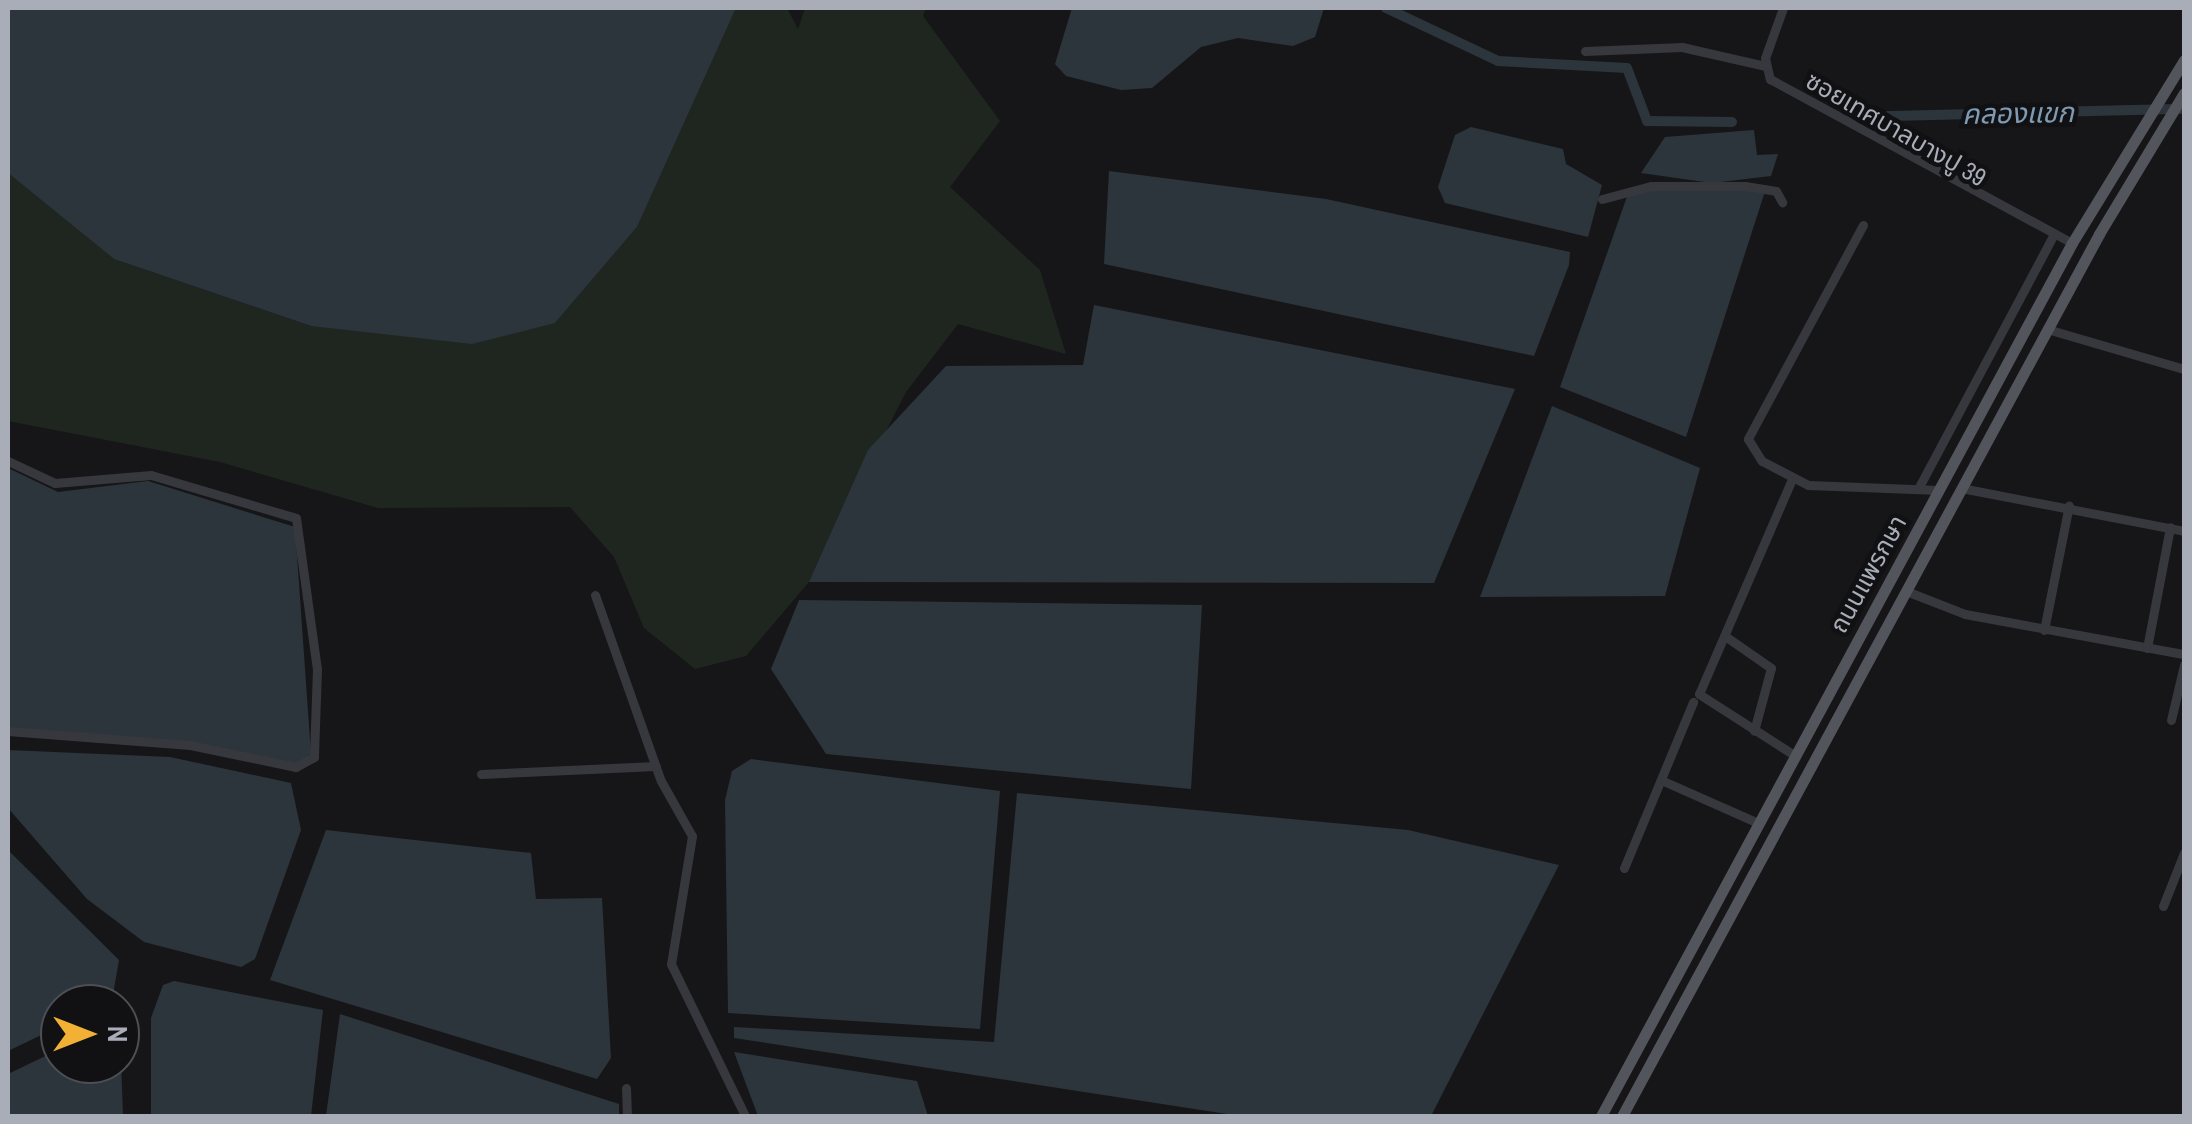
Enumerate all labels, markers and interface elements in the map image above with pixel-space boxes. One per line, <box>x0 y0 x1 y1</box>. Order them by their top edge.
street label: ซอยเทศบาลบางปู 39 <box>1801 65 1991 193</box>
water label: คลองแขก <box>1962 95 2074 131</box>
street label: ถนนแพรกษา <box>1823 510 1913 638</box>
north arrow <box>40 984 140 1084</box>
text: N <box>99 1026 137 1042</box>

